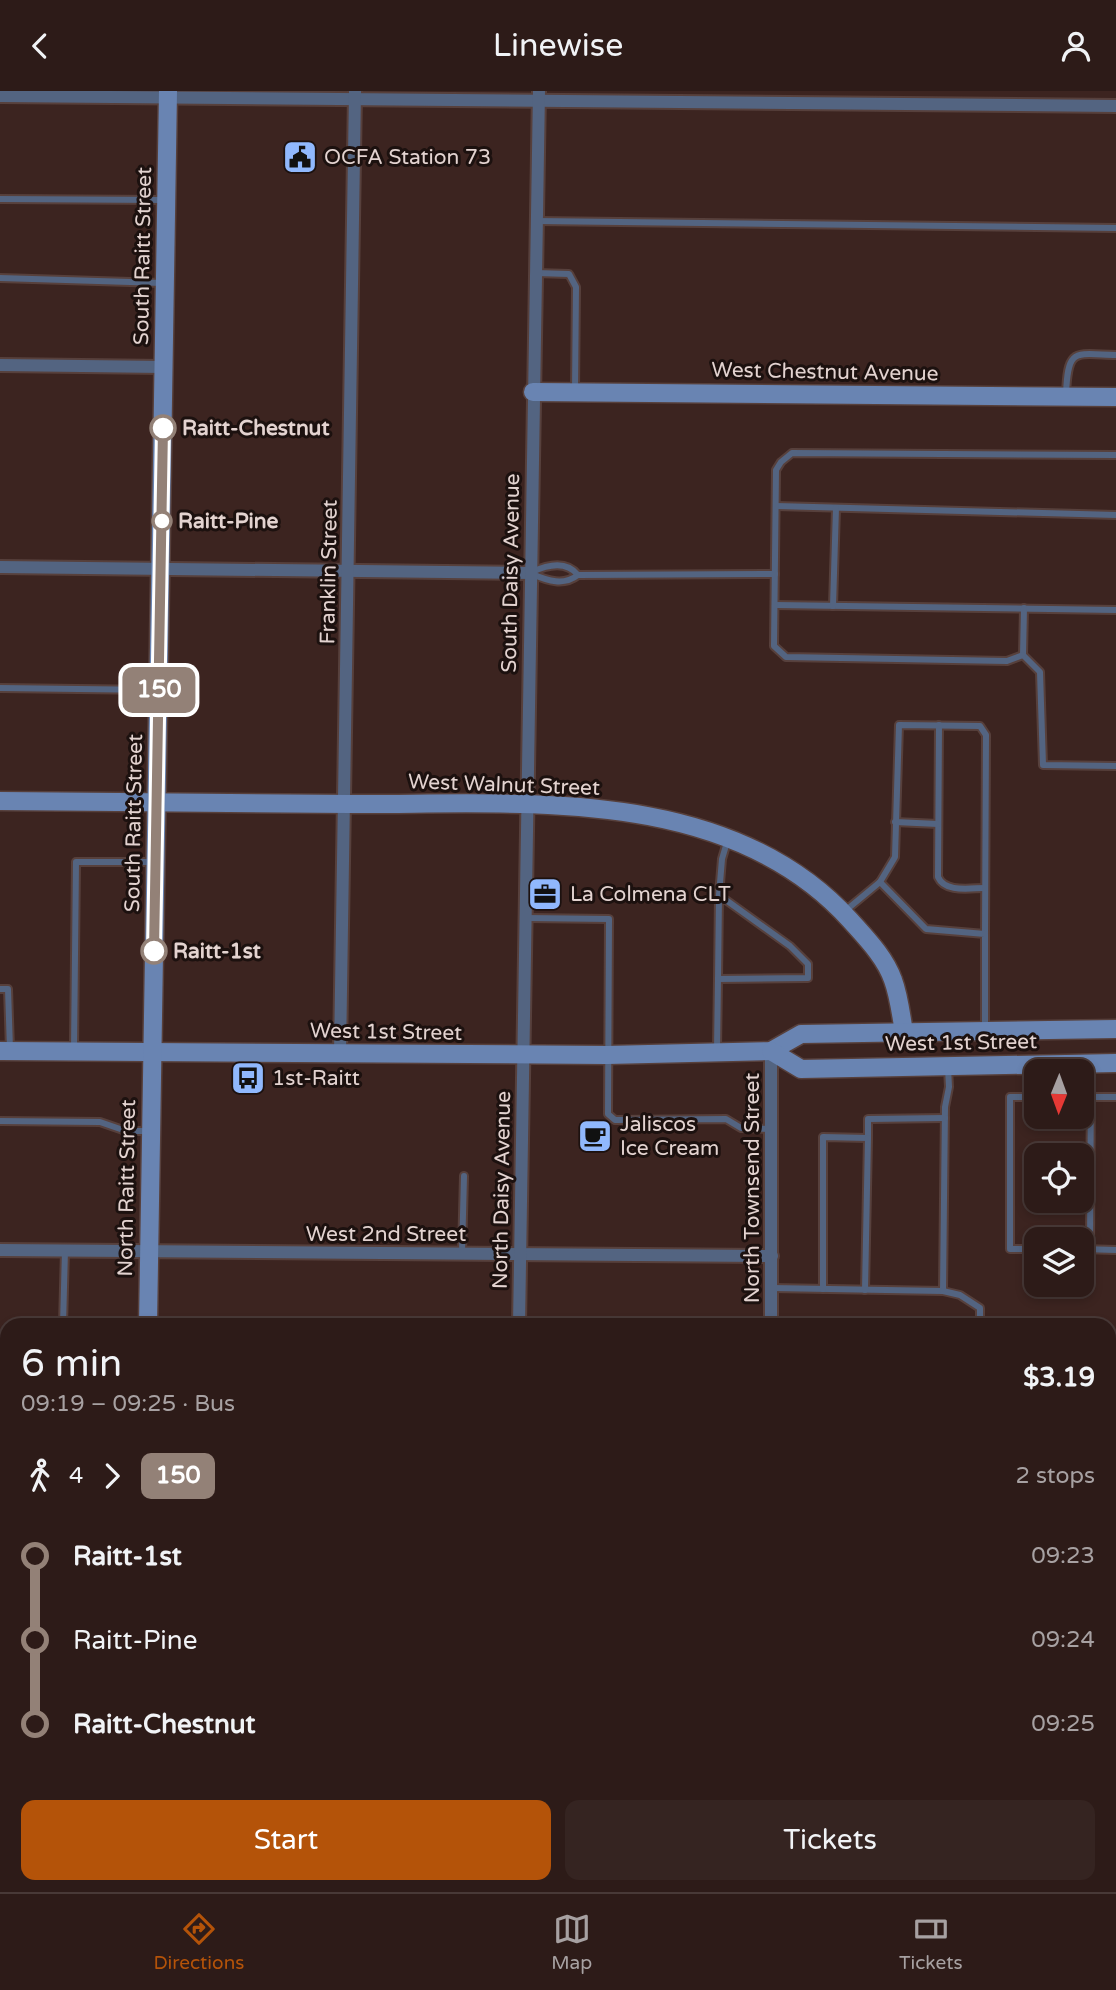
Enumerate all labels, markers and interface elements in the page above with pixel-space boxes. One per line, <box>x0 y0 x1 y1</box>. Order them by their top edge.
icon: back <box>21 27 59 65</box>
text: Linewise <box>493 27 623 65</box>
icon: person <box>1057 27 1095 65</box>
public building icon: OCFA Station 73 <box>281 138 319 176</box>
place label: OCFA Station 73 <box>324 145 491 170</box>
street label: South Raitt Street <box>129 167 157 345</box>
street label: West Chestnut Avenue <box>711 358 939 386</box>
marker: Raitt-Chestnut <box>150 415 176 441</box>
place label: Raitt-Chestnut <box>182 416 329 441</box>
street label: South Daisy Avenue <box>497 473 525 673</box>
street label: Franklin Street <box>315 499 343 645</box>
place label: Raitt-Pine <box>178 509 279 534</box>
marker: Raitt-Pine <box>152 511 172 531</box>
line badge: 150 <box>119 667 199 713</box>
text: 150 <box>136 675 182 704</box>
street label: South Raitt Street <box>120 734 148 912</box>
street label: West Walnut Street <box>408 769 600 801</box>
office icon: La Colmena CLT <box>526 875 564 913</box>
place label: La Colmena CLT <box>570 882 731 907</box>
marker: Raitt-1st <box>141 938 167 964</box>
place label: Raitt-1st <box>173 939 261 964</box>
street label: West 1st Street <box>310 1018 462 1046</box>
street label: West 1st Street <box>885 1029 1037 1057</box>
bus stop icon: 1st-Raitt <box>229 1059 267 1097</box>
north arrow <box>1024 1059 1094 1129</box>
map controls <box>1024 1059 1094 1297</box>
place label: 1st-Raitt <box>272 1066 360 1091</box>
street label: North Townsend Street <box>740 1073 765 1303</box>
street label: North Daisy Avenue <box>488 1091 516 1289</box>
street label: North Raitt Street <box>113 1099 141 1277</box>
place label: Jaliscos Ice Cream <box>620 1112 719 1161</box>
cafe icon: Jaliscos Ice Cream <box>576 1117 614 1155</box>
button: locate <box>1024 1143 1094 1213</box>
street label: West 2nd Street <box>306 1222 466 1247</box>
button: layers <box>1024 1227 1094 1297</box>
text: 6 min <box>21 1341 122 1387</box>
text: $3.19 <box>1023 1362 1095 1393</box>
text: 09:19 – 09:25 · Bus <box>21 1390 235 1418</box>
icon: walk <box>21 1457 59 1495</box>
icon: forward <box>93 1457 131 1495</box>
text: 150 <box>155 1461 201 1490</box>
text: 4 <box>69 1462 83 1490</box>
text: 2 stops <box>1015 1462 1095 1490</box>
text: Raitt-1st <box>73 1541 182 1572</box>
text: 09:23 <box>1031 1542 1095 1570</box>
text: Raitt-Pine <box>73 1625 197 1656</box>
text: 09:24 <box>1031 1626 1095 1654</box>
text: Raitt-Chestnut <box>73 1709 256 1740</box>
text: 09:25 <box>1031 1710 1095 1738</box>
button: Start <box>21 1800 551 1880</box>
button: Tickets <box>565 1800 1095 1880</box>
tab: Directions <box>153 1910 244 1974</box>
tab: Map <box>551 1910 592 1974</box>
tab: Tickets <box>899 1910 963 1974</box>

